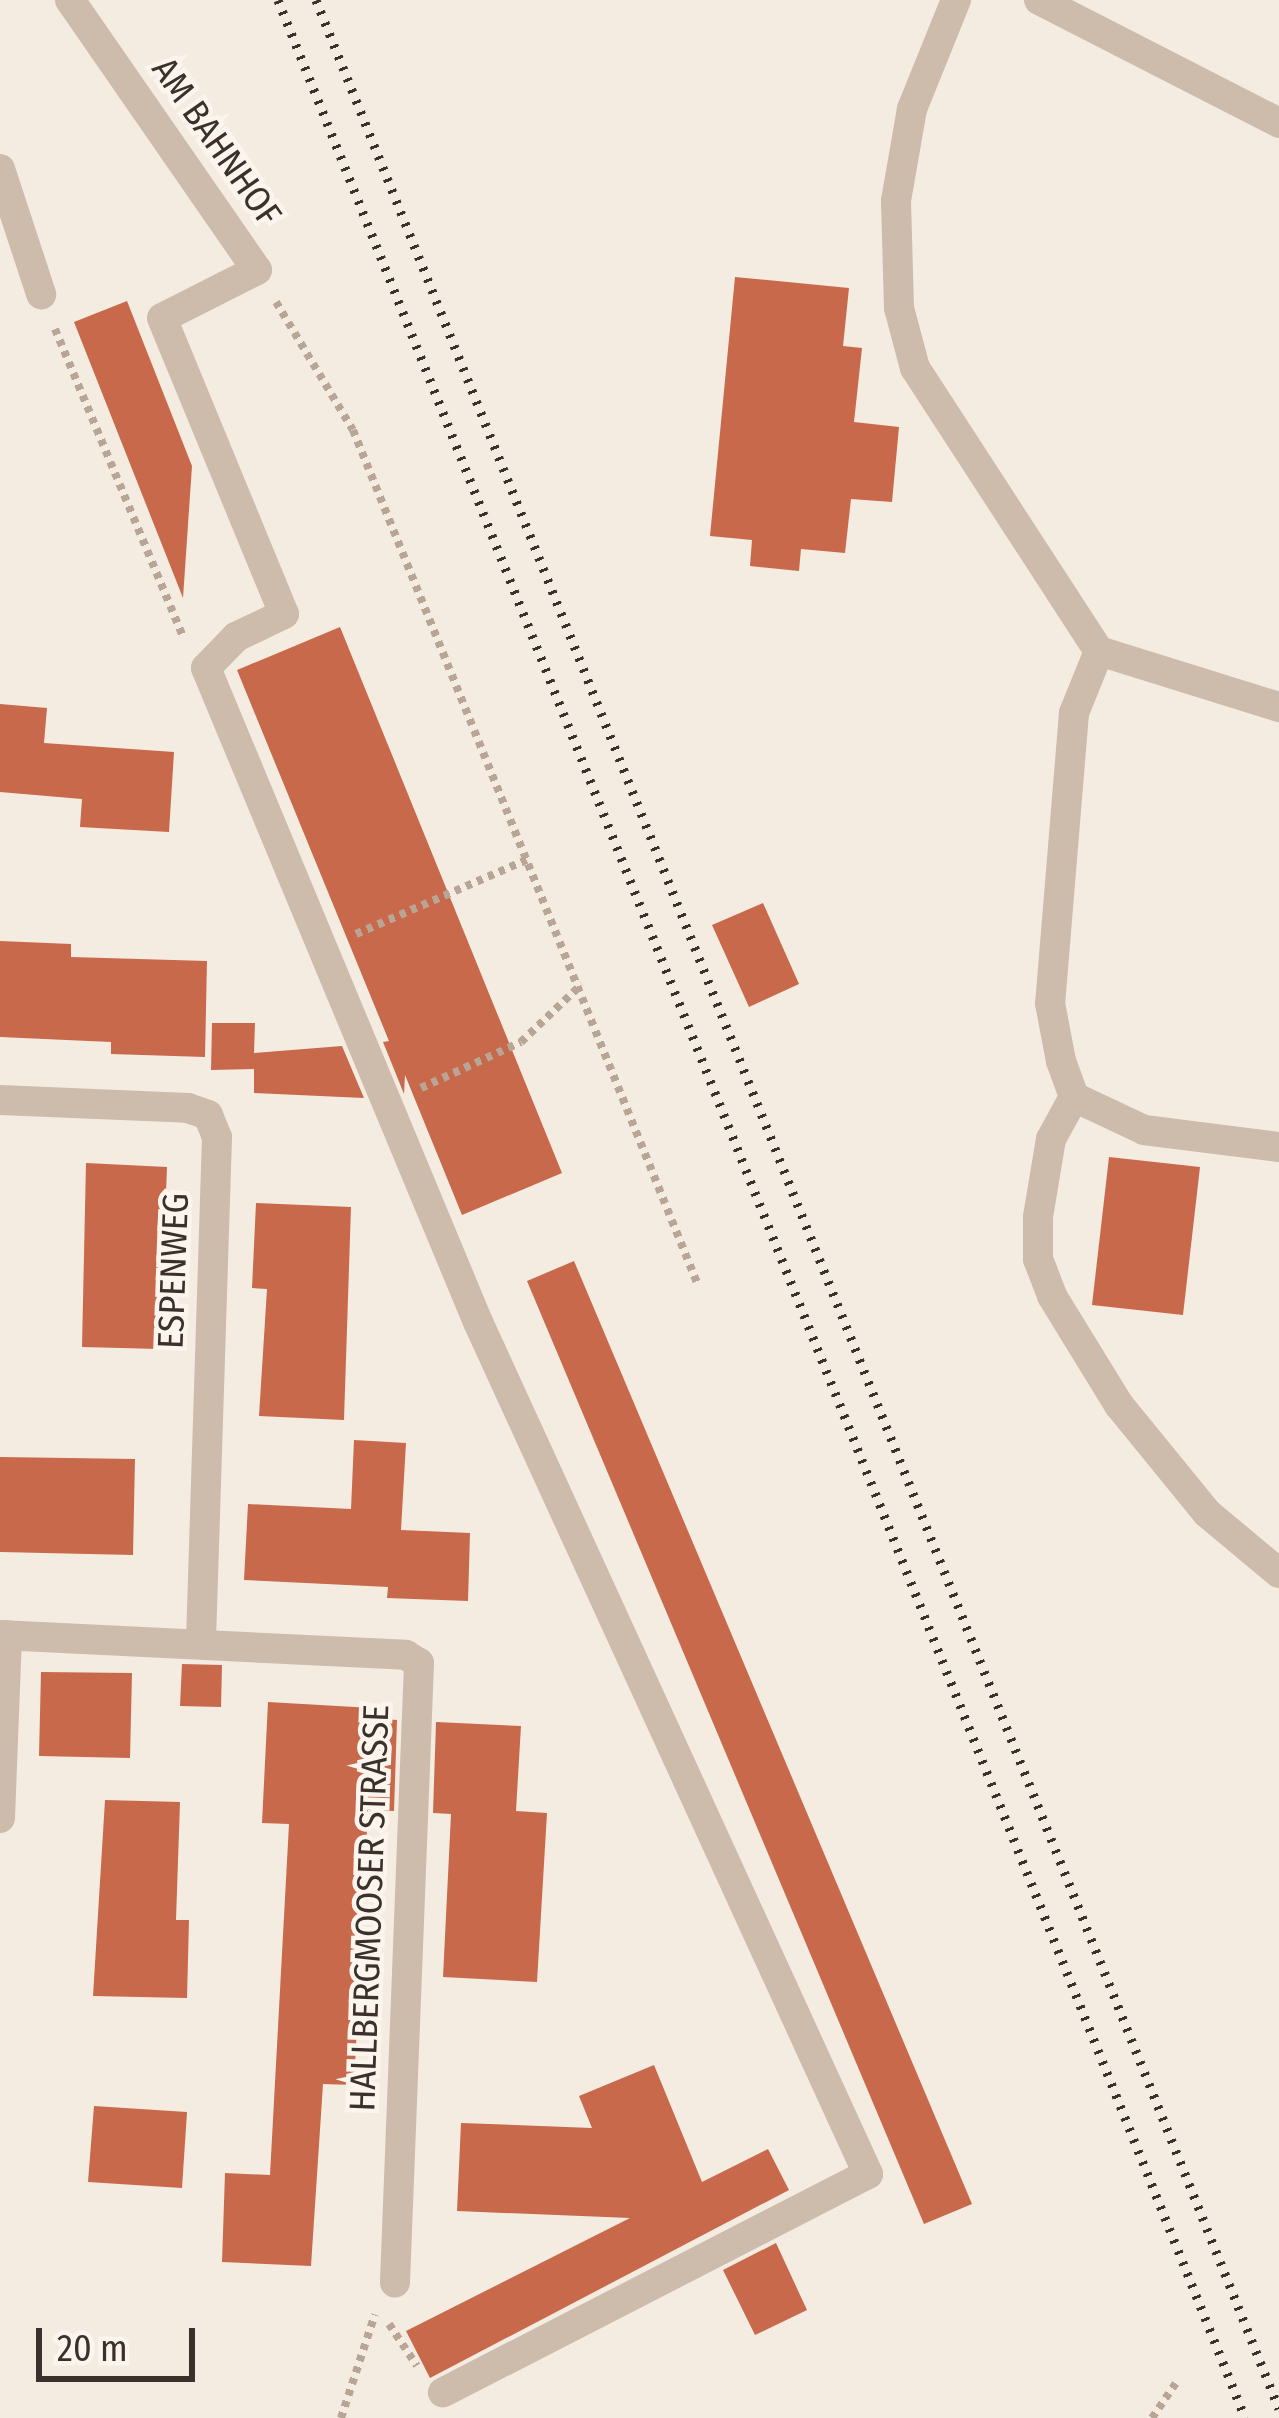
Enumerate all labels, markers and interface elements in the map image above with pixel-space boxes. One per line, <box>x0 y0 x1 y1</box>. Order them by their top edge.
street label: AM BAHNHOF <box>142 50 290 234</box>
street label: ESPENWEG <box>150 1192 198 1350</box>
street label: HALLBERGMOOSER STRASSE <box>341 1704 399 2112</box>
scale bar <box>42 2304 201 2378</box>
text: 20 m <box>57 2327 128 2371</box>

